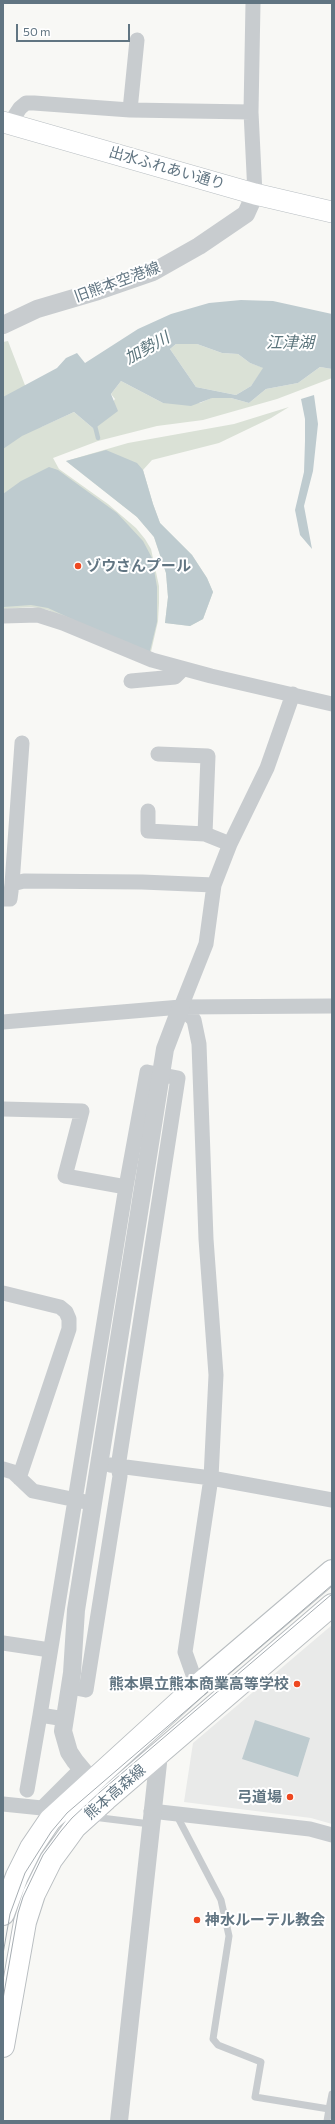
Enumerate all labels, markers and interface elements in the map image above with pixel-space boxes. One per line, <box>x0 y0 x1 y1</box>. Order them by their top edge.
scale bar <box>18 16 132 42</box>
text: 50 m <box>23 24 51 38</box>
street label: 出水ふれあい通り <box>107 143 227 193</box>
street label: 旧熊本空港線 <box>72 258 162 306</box>
water label: 加勢川 <box>121 328 173 368</box>
water label: 江津湖 <box>266 333 314 353</box>
place label: ゾウさんプール <box>86 557 191 575</box>
marker: ゾウさんプール <box>73 561 83 571</box>
place label: 熊本県立熊本商業高等学校 <box>109 1675 289 1693</box>
marker: 熊本県立熊本商業高等学校 <box>292 1679 302 1689</box>
street label: 熊本高森線 <box>81 1761 149 1823</box>
place label: 弓道場 <box>237 1788 282 1806</box>
marker: 弓道場 <box>285 1792 295 1802</box>
place label: 神水ルーテル教会 <box>205 1911 325 1929</box>
marker: 神水ルーテル教会 <box>192 1915 202 1925</box>

